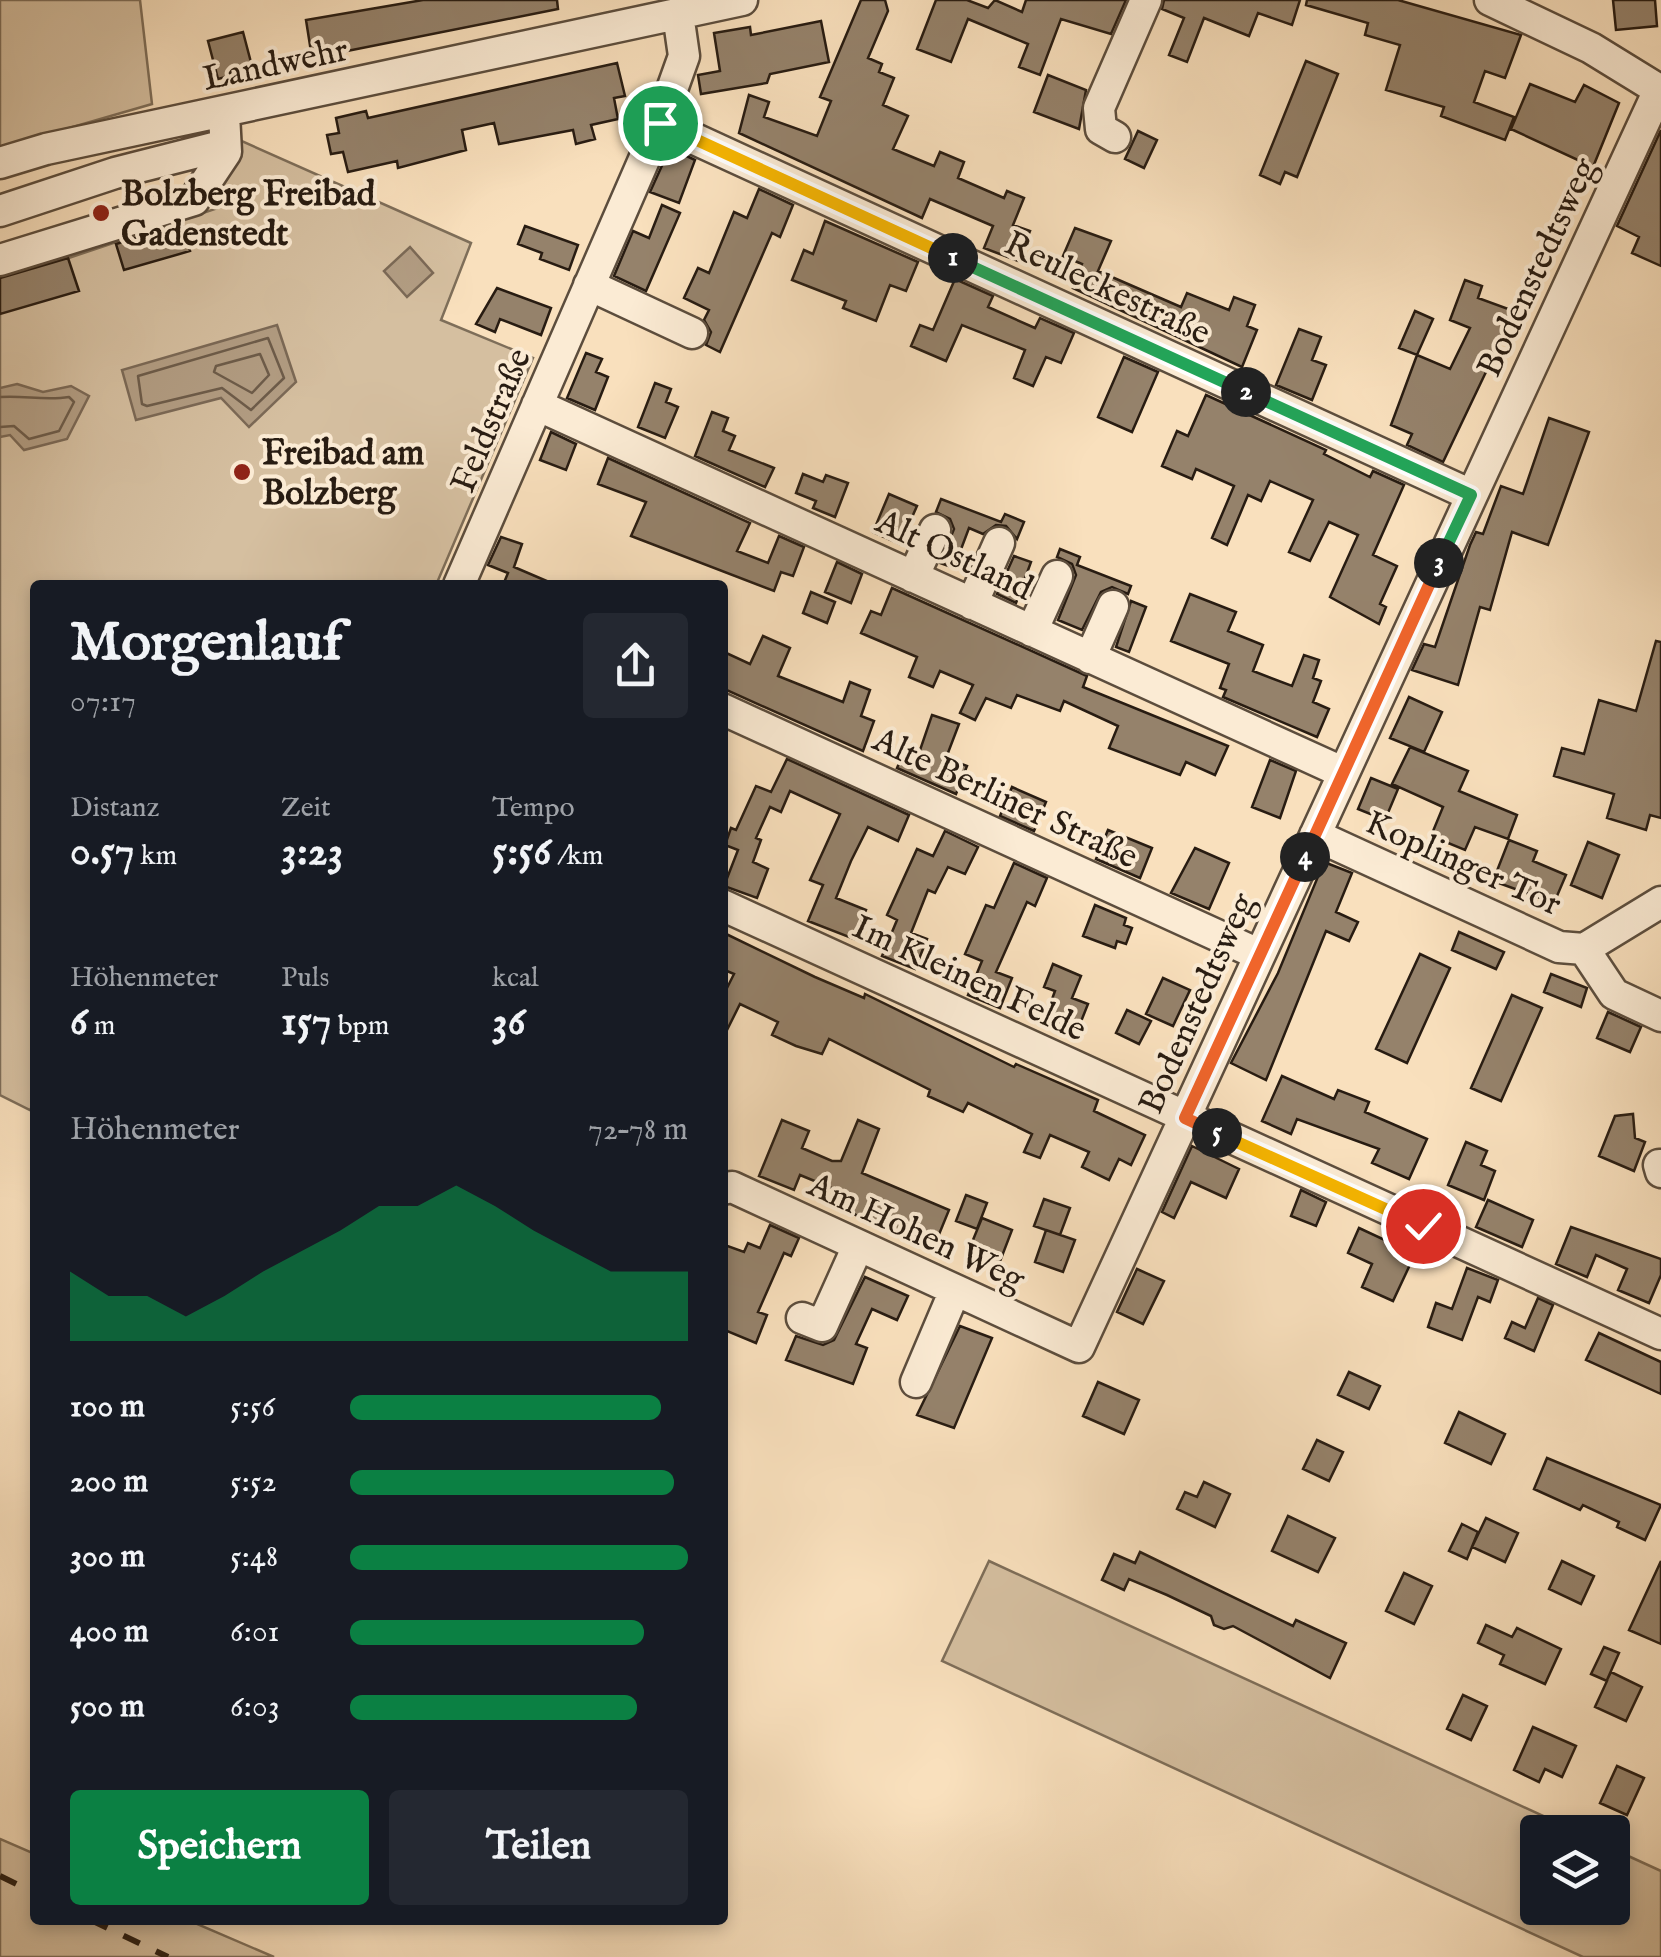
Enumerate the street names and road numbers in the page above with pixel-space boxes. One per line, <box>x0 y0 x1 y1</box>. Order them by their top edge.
street label: Landwehr <box>199 28 352 103</box>
street label: Bodenstedtsweg <box>1468 150 1609 385</box>
street label: Reuleckestraße <box>997 222 1217 357</box>
street label: Feldstraße <box>442 342 543 500</box>
street label: Alt Ostland <box>867 500 1040 612</box>
street label: Alte Berliner Straße <box>864 718 1145 880</box>
street label: Koplinger Tor <box>1358 801 1568 928</box>
street label: Bodenstedtsweg <box>1130 886 1267 1121</box>
street label: Im Kleinen Felde <box>845 905 1093 1053</box>
street label: Am Hohen Weg <box>799 1163 1032 1304</box>

